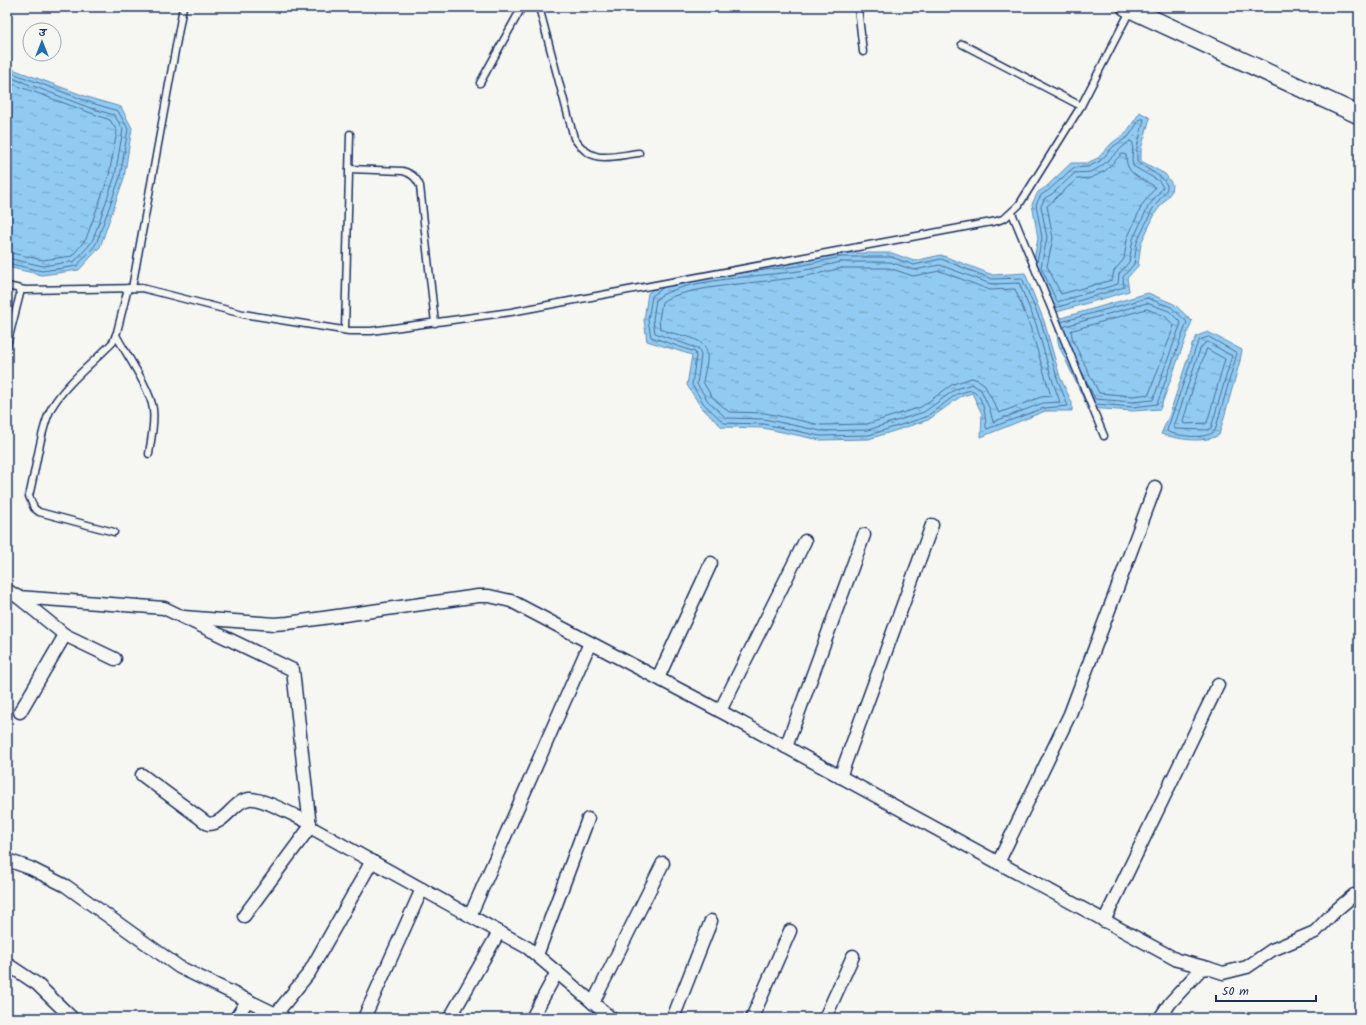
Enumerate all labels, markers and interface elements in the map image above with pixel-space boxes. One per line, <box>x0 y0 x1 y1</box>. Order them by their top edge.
north arrow <box>22 22 62 62</box>
text: उ <box>39 24 48 42</box>
scale bar <box>1216 977 1316 1003</box>
text: 50 m <box>1222 982 1249 1001</box>

